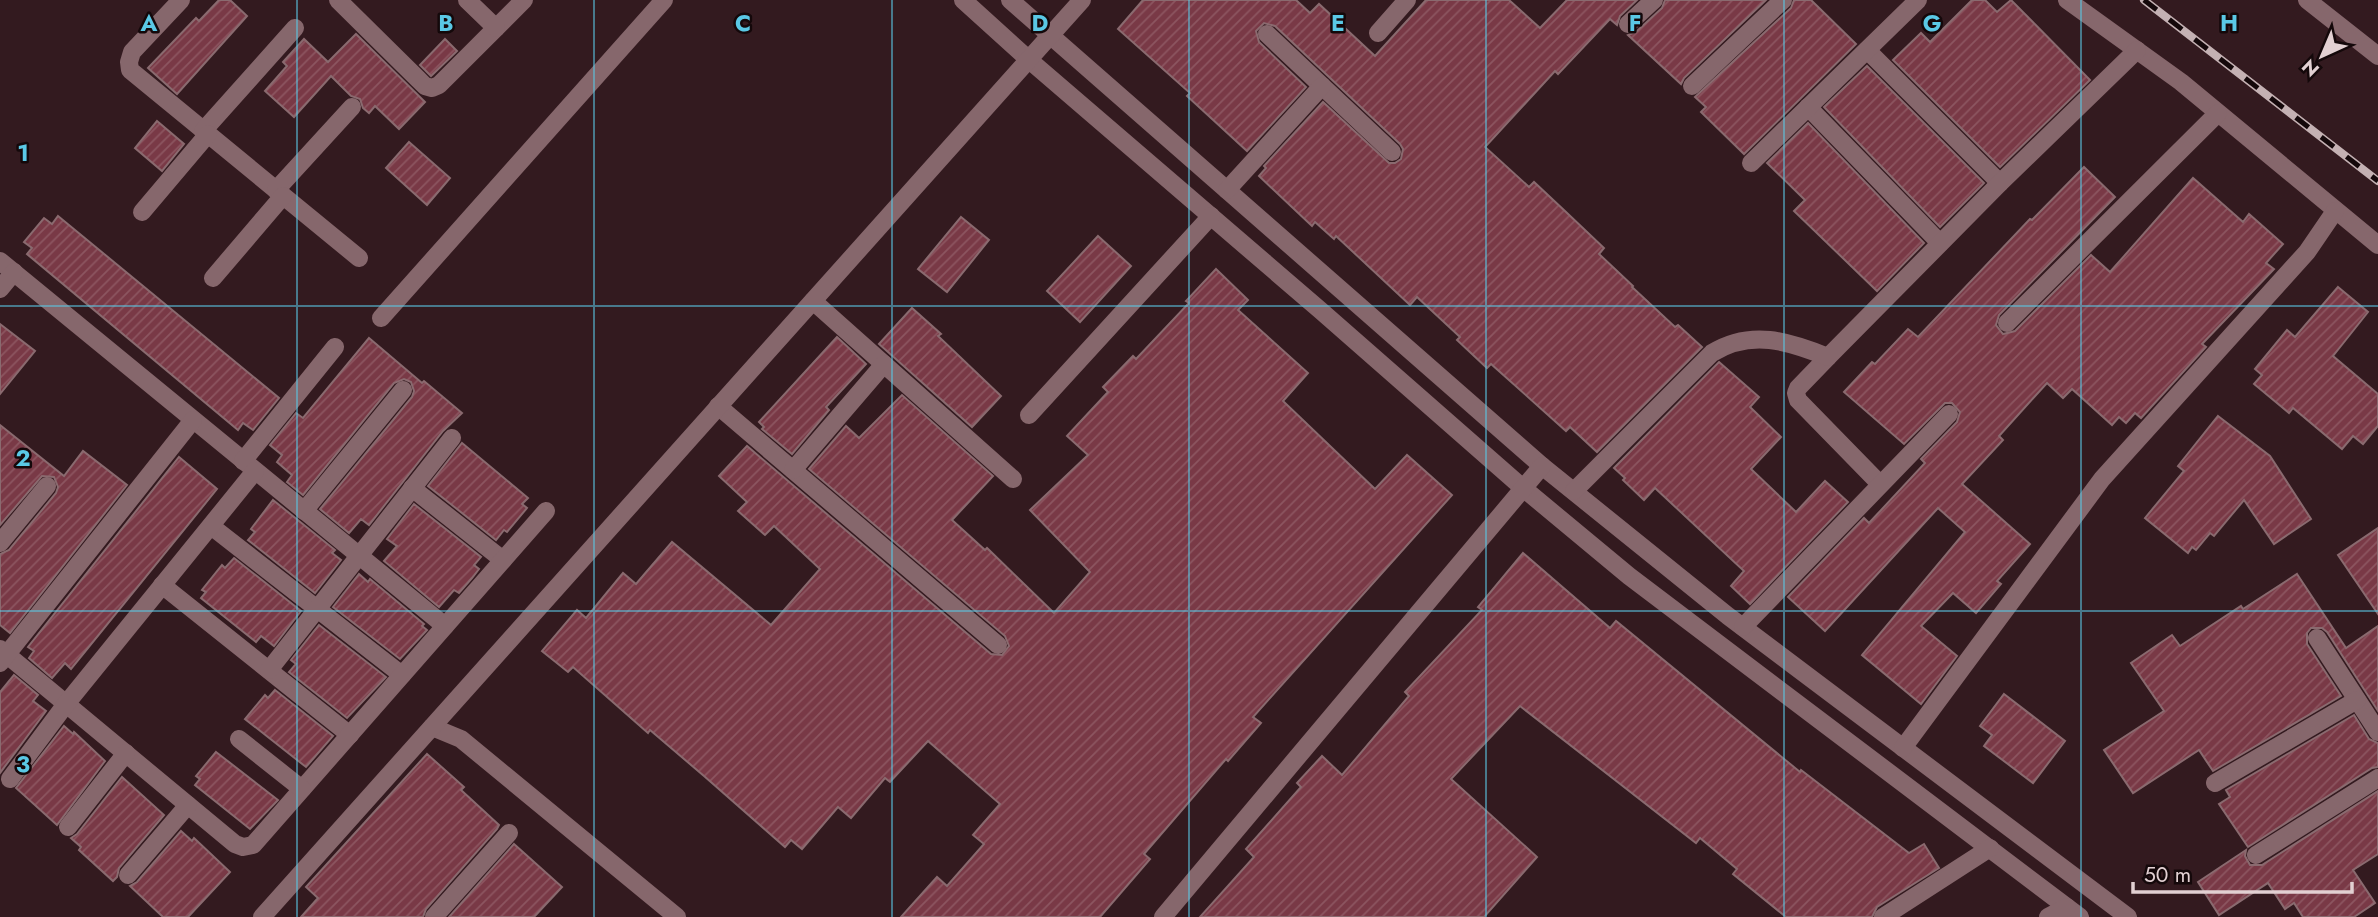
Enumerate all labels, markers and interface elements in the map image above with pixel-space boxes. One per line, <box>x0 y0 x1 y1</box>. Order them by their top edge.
text: A <box>140 6 158 40</box>
text: B <box>438 6 454 40</box>
text: C <box>735 6 751 40</box>
text: D <box>1032 6 1049 40</box>
text: E <box>1331 6 1345 40</box>
text: F <box>1629 6 1641 40</box>
text: G <box>1923 6 1941 40</box>
text: H <box>2220 6 2238 40</box>
north arrow <box>2287 21 2357 91</box>
text: N <box>2296 53 2325 83</box>
text: 1 <box>17 136 29 170</box>
text: 2 <box>15 441 31 475</box>
text: 3 <box>16 747 30 781</box>
scale bar <box>2133 850 2352 894</box>
text: 50 m <box>2144 860 2191 890</box>

